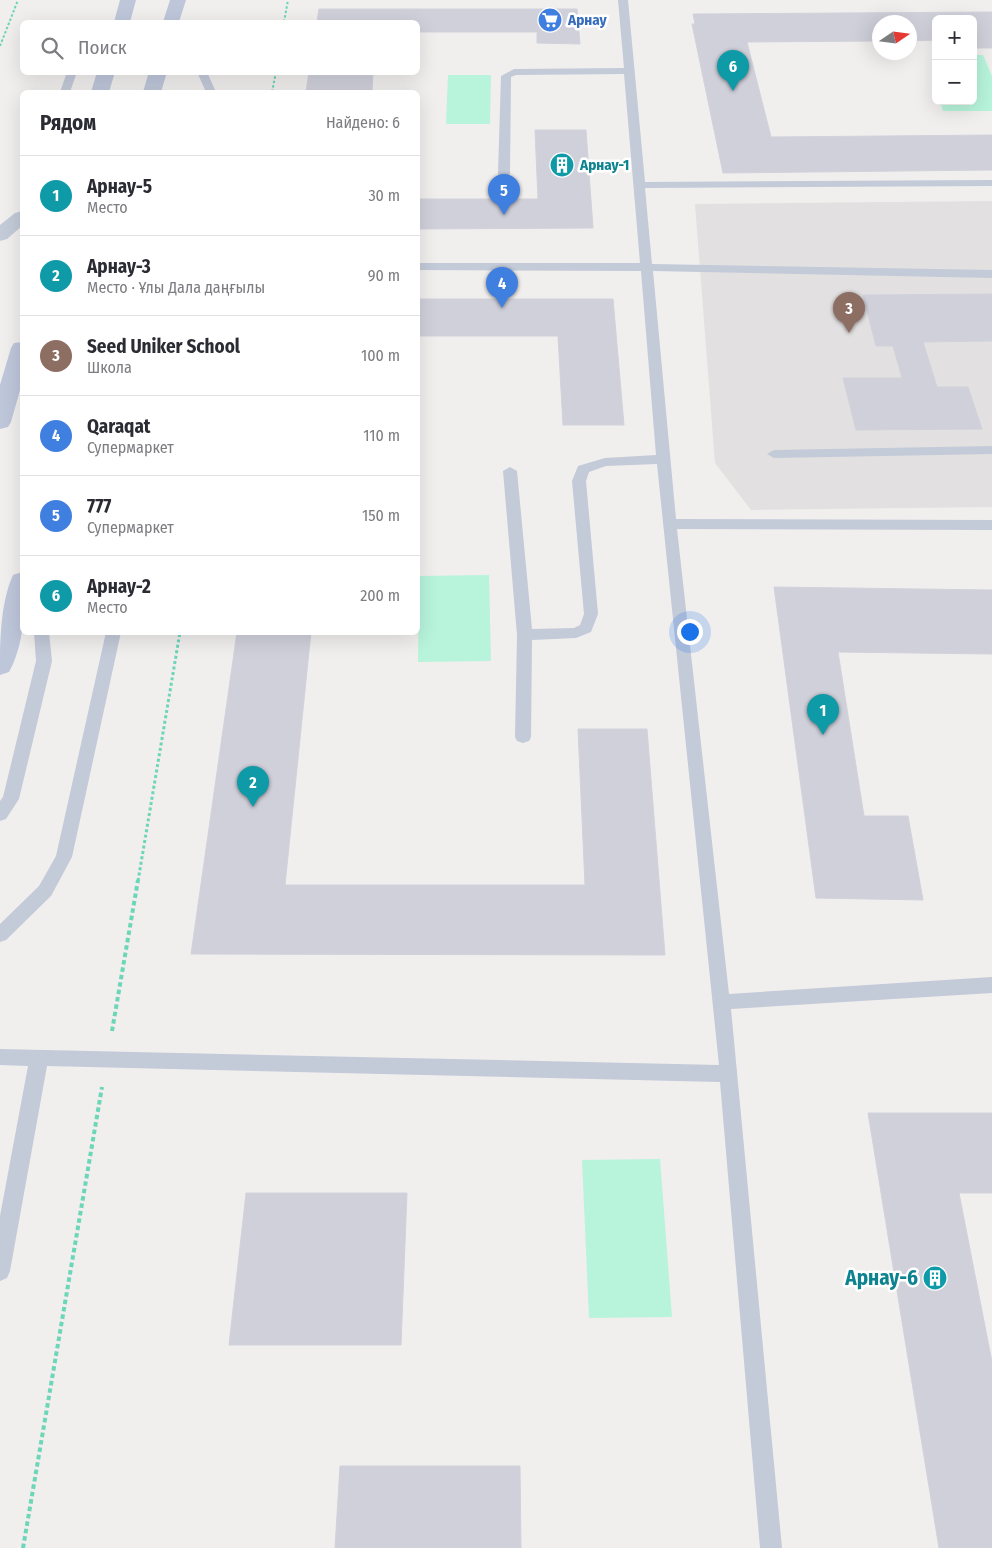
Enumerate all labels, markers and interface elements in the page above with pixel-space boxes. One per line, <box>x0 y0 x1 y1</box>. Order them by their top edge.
supermarket icon: Арнау <box>537 7 563 33</box>
place label: Арнау <box>567 11 607 29</box>
north arrow <box>872 15 917 60</box>
map controls <box>932 15 977 105</box>
button: + <box>932 15 977 60</box>
search box <box>20 20 420 75</box>
icon: search <box>38 34 66 62</box>
text: Поиск <box>78 36 127 59</box>
pin: 6 <box>717 50 749 91</box>
button: − <box>932 60 977 105</box>
text: Рядом <box>40 110 96 136</box>
text: Найдено: 6 <box>326 113 400 132</box>
building icon: Арнау-1 <box>549 152 575 178</box>
place label: Арнау-1 <box>579 156 629 174</box>
pin: 5 <box>488 174 520 215</box>
text: Арнау-5 <box>87 175 152 198</box>
text: 1 <box>53 186 59 205</box>
text: 30 m <box>368 186 400 205</box>
text: Место <box>87 198 128 217</box>
text: Арнау-3 <box>87 255 151 278</box>
text: 2 <box>52 266 60 285</box>
text: 90 m <box>368 266 400 285</box>
pin: 4 <box>486 267 518 308</box>
text: Место · Ұлы Дала даңғылы <box>87 278 265 297</box>
pin: 3 <box>833 292 865 333</box>
text: Seed Uniker School <box>87 335 240 358</box>
text: 3 <box>52 346 60 365</box>
text: 100 m <box>361 346 400 365</box>
text: Школа <box>87 358 132 377</box>
text: Qaraqat <box>87 415 151 438</box>
text: 4 <box>52 426 60 445</box>
text: 110 m <box>363 426 400 445</box>
text: Супермаркет <box>87 438 174 457</box>
text: 777 <box>87 495 111 518</box>
text: 5 <box>52 506 60 525</box>
text: 150 m <box>362 506 400 525</box>
text: Супермаркет <box>87 518 174 537</box>
text: Арнау-2 <box>87 575 151 598</box>
text: 6 <box>52 586 60 605</box>
text: 200 m <box>360 586 400 605</box>
text: Место <box>87 598 128 617</box>
your location <box>677 619 703 645</box>
pin: 1 <box>807 694 839 735</box>
pin: 2 <box>237 766 269 807</box>
place label: Арнау-6 <box>844 1265 918 1291</box>
building icon: Арнау-6 <box>922 1265 948 1291</box>

